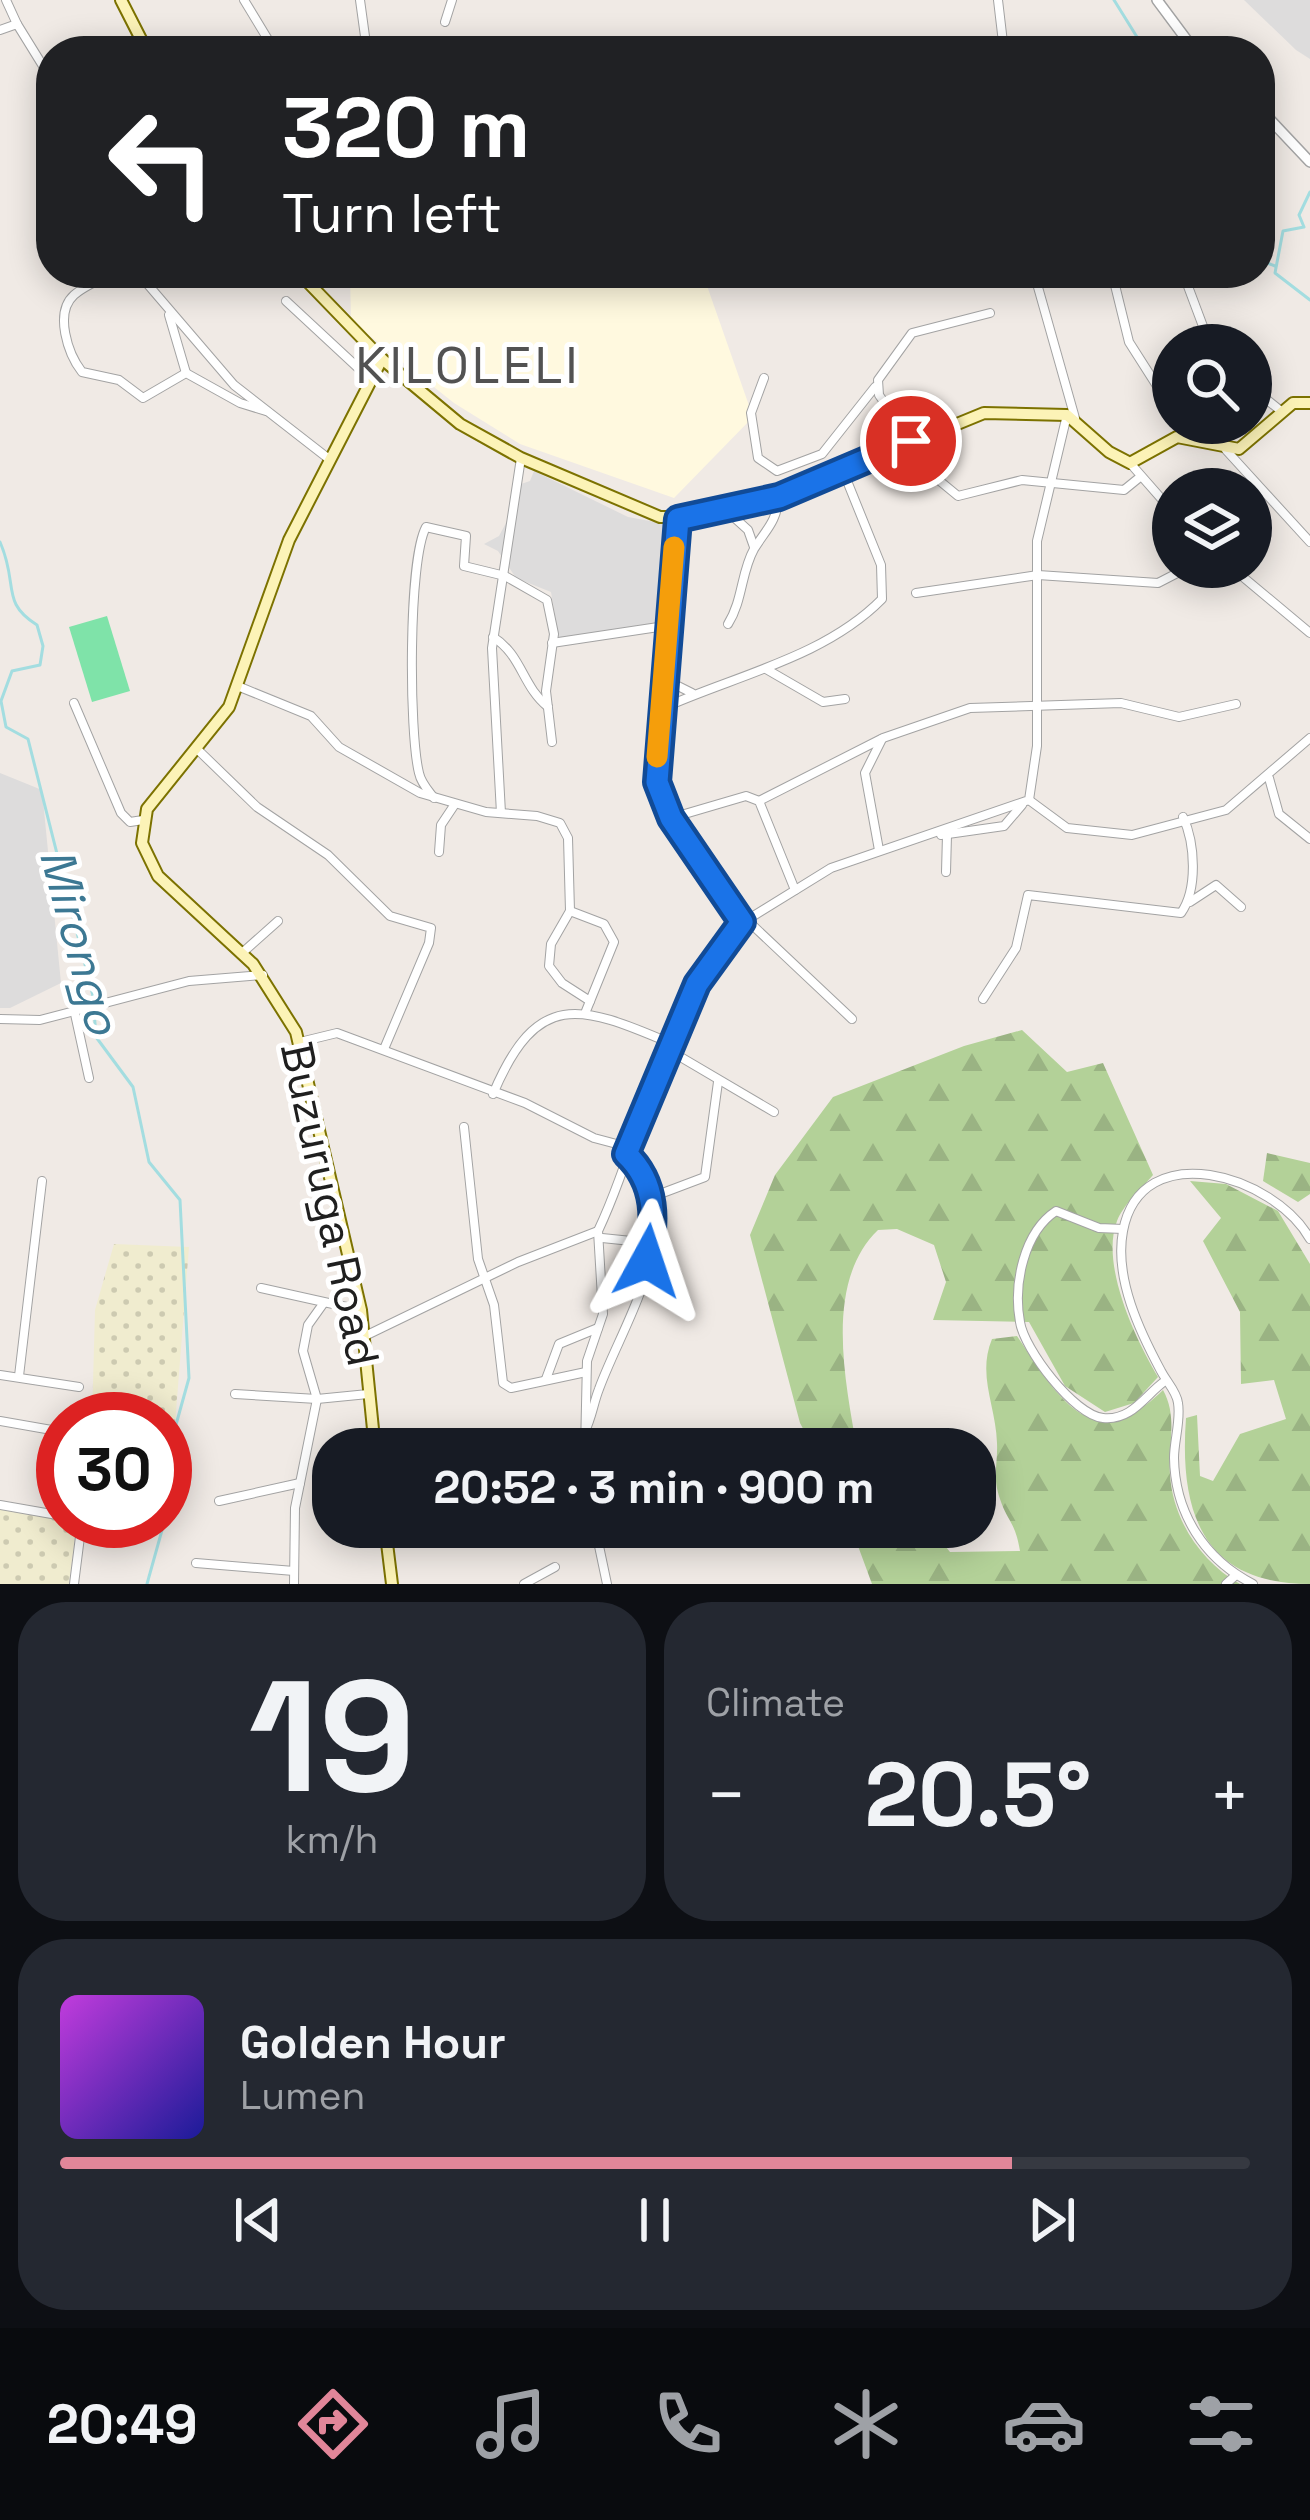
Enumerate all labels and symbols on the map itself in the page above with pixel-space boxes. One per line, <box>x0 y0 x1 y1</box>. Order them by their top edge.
district label: KILOLELI <box>355 333 581 398</box>
pin <box>860 390 962 492</box>
water label: Mirongo <box>26 841 134 1042</box>
street label: Buzuruga Road <box>268 1037 392 1371</box>
position arrow <box>584 1198 710 1324</box>
speed limit sign: 30 <box>36 1392 192 1548</box>

